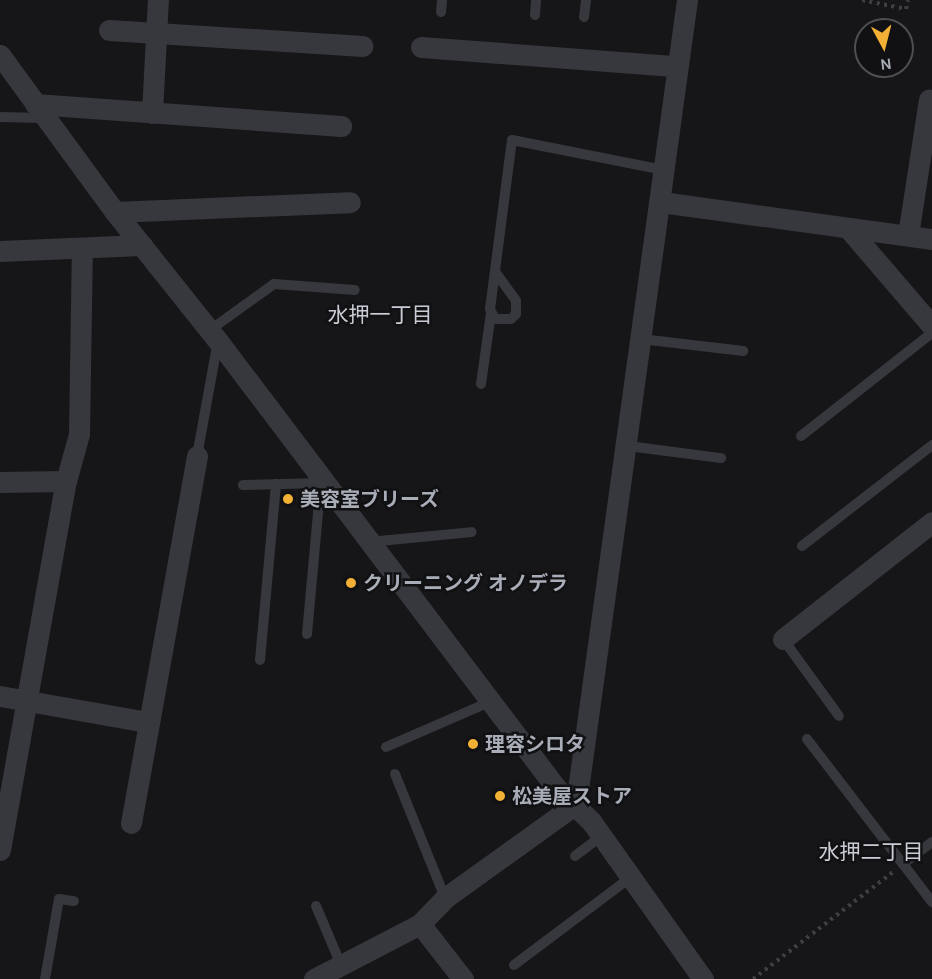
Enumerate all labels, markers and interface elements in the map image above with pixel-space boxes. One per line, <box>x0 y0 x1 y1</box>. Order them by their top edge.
north arrow <box>854 18 914 78</box>
text: N <box>879 54 893 75</box>
district label: 水押一丁目 <box>328 302 432 328</box>
place label: 美容室ブリーズ <box>300 487 440 511</box>
marker: 美容室ブリーズ <box>281 492 295 506</box>
place label: クリーニング オノデラ <box>363 571 568 595</box>
marker: クリーニング オノデラ <box>344 576 358 590</box>
place label: 理容シロタ <box>485 732 585 756</box>
marker: 理容シロタ <box>466 737 480 751</box>
place label: 松美屋ストア <box>512 784 632 808</box>
marker: 松美屋ストア <box>493 789 507 803</box>
district label: 水押二丁目 <box>819 839 923 865</box>

